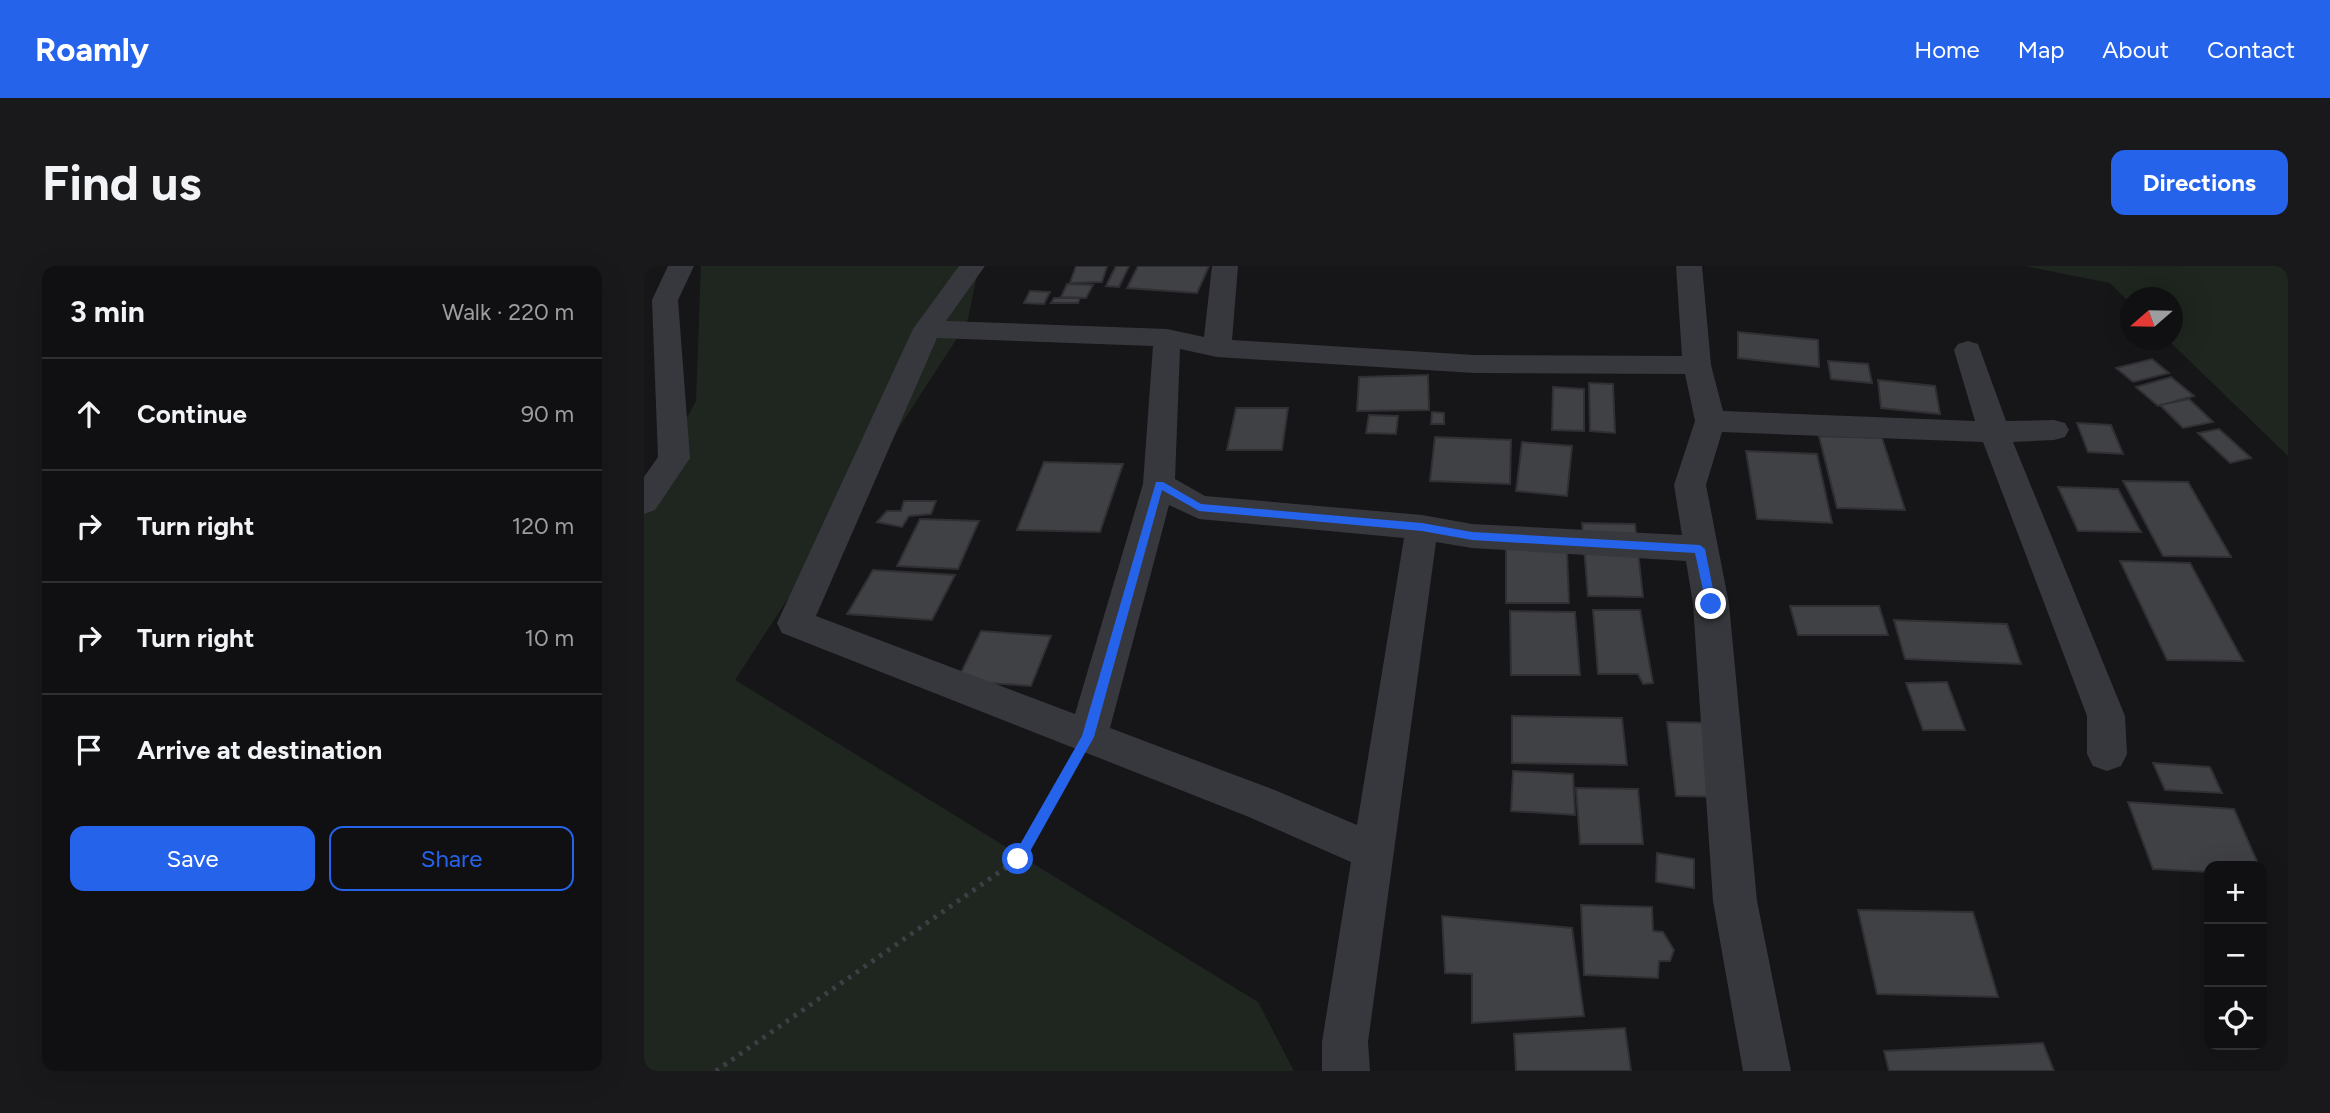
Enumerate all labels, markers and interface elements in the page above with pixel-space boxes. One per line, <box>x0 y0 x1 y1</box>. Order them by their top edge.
text: Roamly <box>35 30 149 69</box>
text: Home <box>1914 35 1980 64</box>
text: Map <box>2018 35 2064 64</box>
text: About <box>2102 35 2169 64</box>
text: Contact <box>2207 35 2295 64</box>
button: Directions <box>2111 150 2288 215</box>
text: Find us <box>42 153 201 212</box>
north arrow <box>2120 287 2183 350</box>
text: 3 min <box>70 293 145 330</box>
text: Walk · 220 m <box>442 298 574 326</box>
icon: ahead <box>70 395 108 433</box>
text: Continue <box>137 398 247 430</box>
text: 90 m <box>521 400 574 428</box>
icon: right <box>70 507 108 545</box>
text: Turn right <box>137 510 254 542</box>
text: 120 m <box>512 512 574 540</box>
route end <box>1695 588 1726 619</box>
icon: right <box>70 619 108 657</box>
text: Turn right <box>137 622 254 654</box>
text: 10 m <box>525 624 574 652</box>
icon: arrive <box>70 731 108 769</box>
text: Arrive at destination <box>137 734 382 766</box>
button: Save <box>70 826 315 891</box>
button: Share <box>329 826 574 891</box>
route start <box>1002 843 1033 874</box>
map controls <box>2204 861 2267 1050</box>
button: + <box>2204 861 2267 924</box>
button: − <box>2204 924 2267 987</box>
button: locate <box>2204 987 2267 1050</box>

